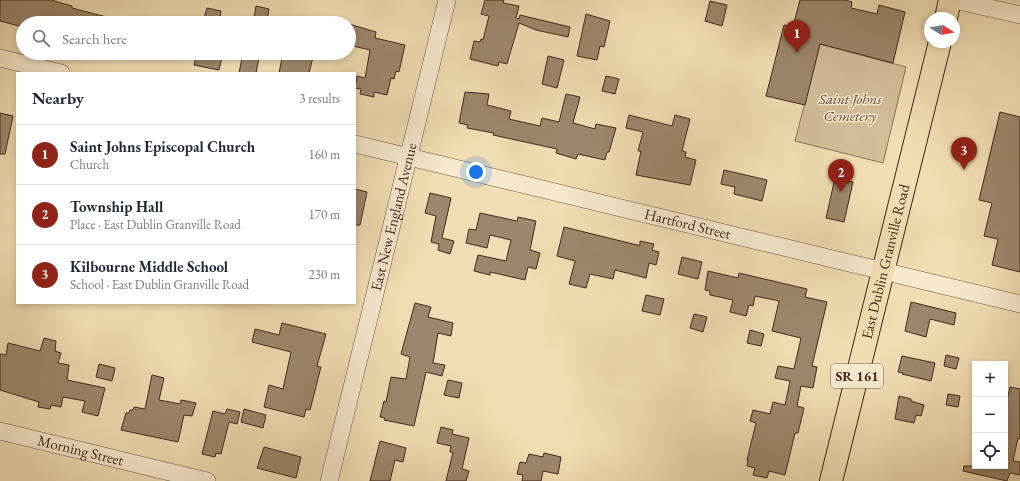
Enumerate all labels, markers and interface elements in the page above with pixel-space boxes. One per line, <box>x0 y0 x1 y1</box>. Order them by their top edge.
north arrow <box>924 12 960 48</box>
search box <box>16 16 356 60</box>
pin: 1 <box>784 20 810 53</box>
icon: search <box>30 27 52 49</box>
text: Search here <box>62 29 127 48</box>
text: Nearby <box>32 87 84 109</box>
park label: Saint Johns Cemetery <box>818 89 882 125</box>
text: 3 results <box>299 90 340 107</box>
text: Saint Johns Episcopal Church <box>70 137 255 156</box>
pin: 3 <box>951 137 977 170</box>
street label: East New England Avenue <box>366 141 421 293</box>
text: 1 <box>42 146 48 163</box>
text: 160 m <box>309 146 340 163</box>
text: Church <box>70 156 109 173</box>
pin: 2 <box>828 159 854 192</box>
your location <box>466 162 486 182</box>
street label: East Dublin Granville Road <box>857 182 913 341</box>
text: Township Hall <box>70 197 163 216</box>
street label: Hartford Street <box>642 204 733 243</box>
text: 2 <box>42 206 48 223</box>
text: 170 m <box>309 206 340 223</box>
text: Place · East Dublin Granville Road <box>70 216 241 233</box>
text: Kilbourne Middle School <box>70 257 228 276</box>
text: 3 <box>42 266 48 283</box>
text: 230 m <box>309 266 340 283</box>
text: School · East Dublin Granville Road <box>70 276 249 293</box>
map controls <box>972 361 1008 469</box>
button: + <box>972 361 1008 397</box>
road number: SR 161 <box>831 364 883 388</box>
button: − <box>972 397 1008 433</box>
street label: Morning Street <box>36 430 126 470</box>
button: locate <box>972 433 1008 469</box>

